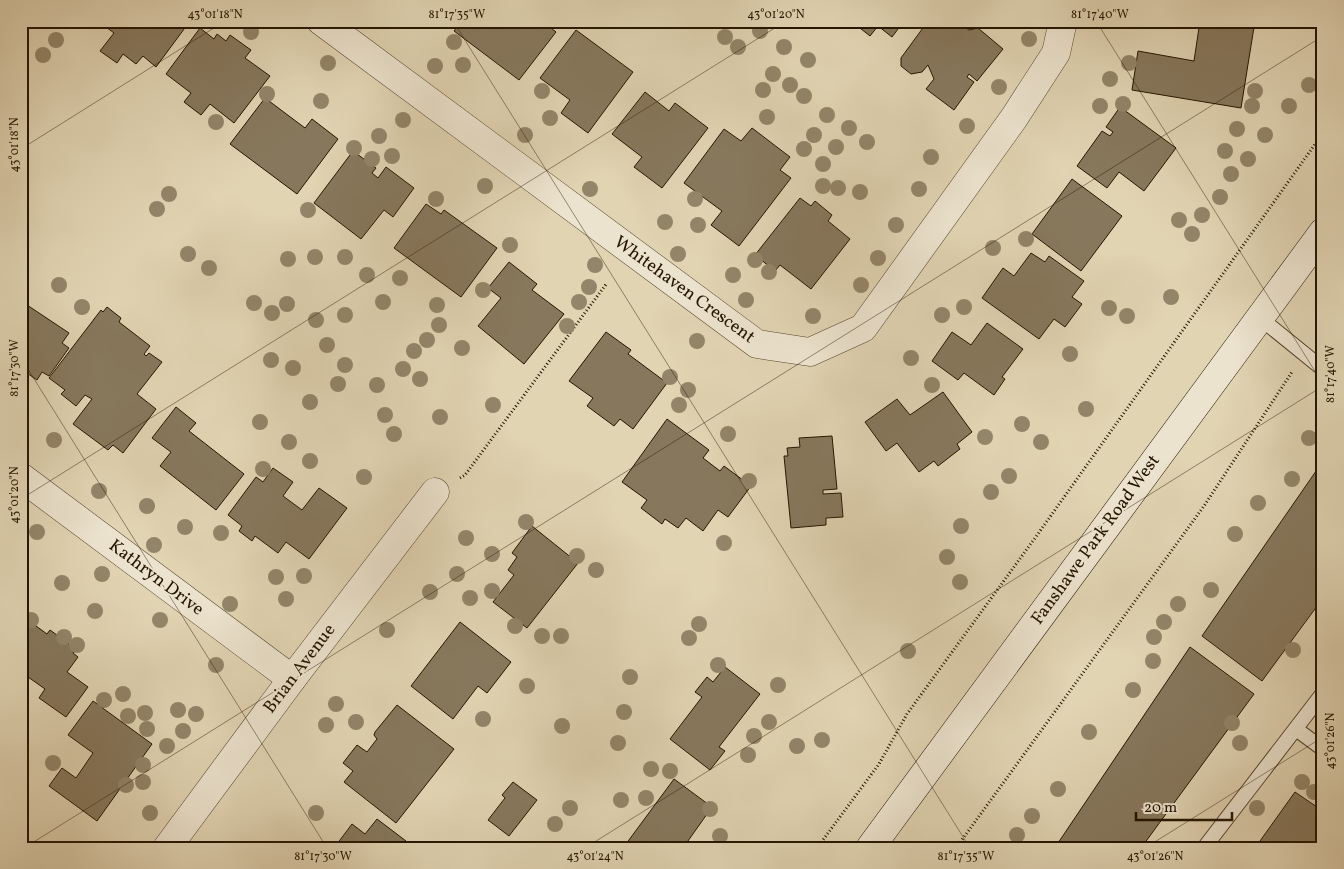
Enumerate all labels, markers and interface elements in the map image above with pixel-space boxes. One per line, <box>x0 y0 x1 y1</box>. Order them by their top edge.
text: 43°01'18"N <box>187 7 243 23</box>
text: 81°17'35"W <box>429 7 485 23</box>
text: 43°01'20"N <box>747 7 805 23</box>
text: 81°17'40"W <box>1071 7 1129 23</box>
text: 43°01'18"N <box>7 117 23 173</box>
street label: Whitehaven Crescent <box>608 230 760 350</box>
text: 81°17'30"W <box>7 339 23 397</box>
text: 81°17'40"W <box>1323 345 1339 403</box>
street label: Fanshawe Park Road West <box>1026 450 1166 630</box>
text: 43°01'20"N <box>7 466 23 524</box>
street label: Kathryn Drive <box>103 534 209 622</box>
street label: Brian Avenue <box>258 619 342 719</box>
text: 43°01'26"N <box>1323 713 1339 769</box>
scale bar <box>1136 789 1233 821</box>
text: 20 m <box>1144 798 1177 819</box>
text: 81°17'30"W <box>294 849 352 865</box>
text: 43°01'24"N <box>566 849 624 865</box>
text: 81°17'35"W <box>938 849 994 865</box>
text: 43°01'26"N <box>1127 849 1183 865</box>

